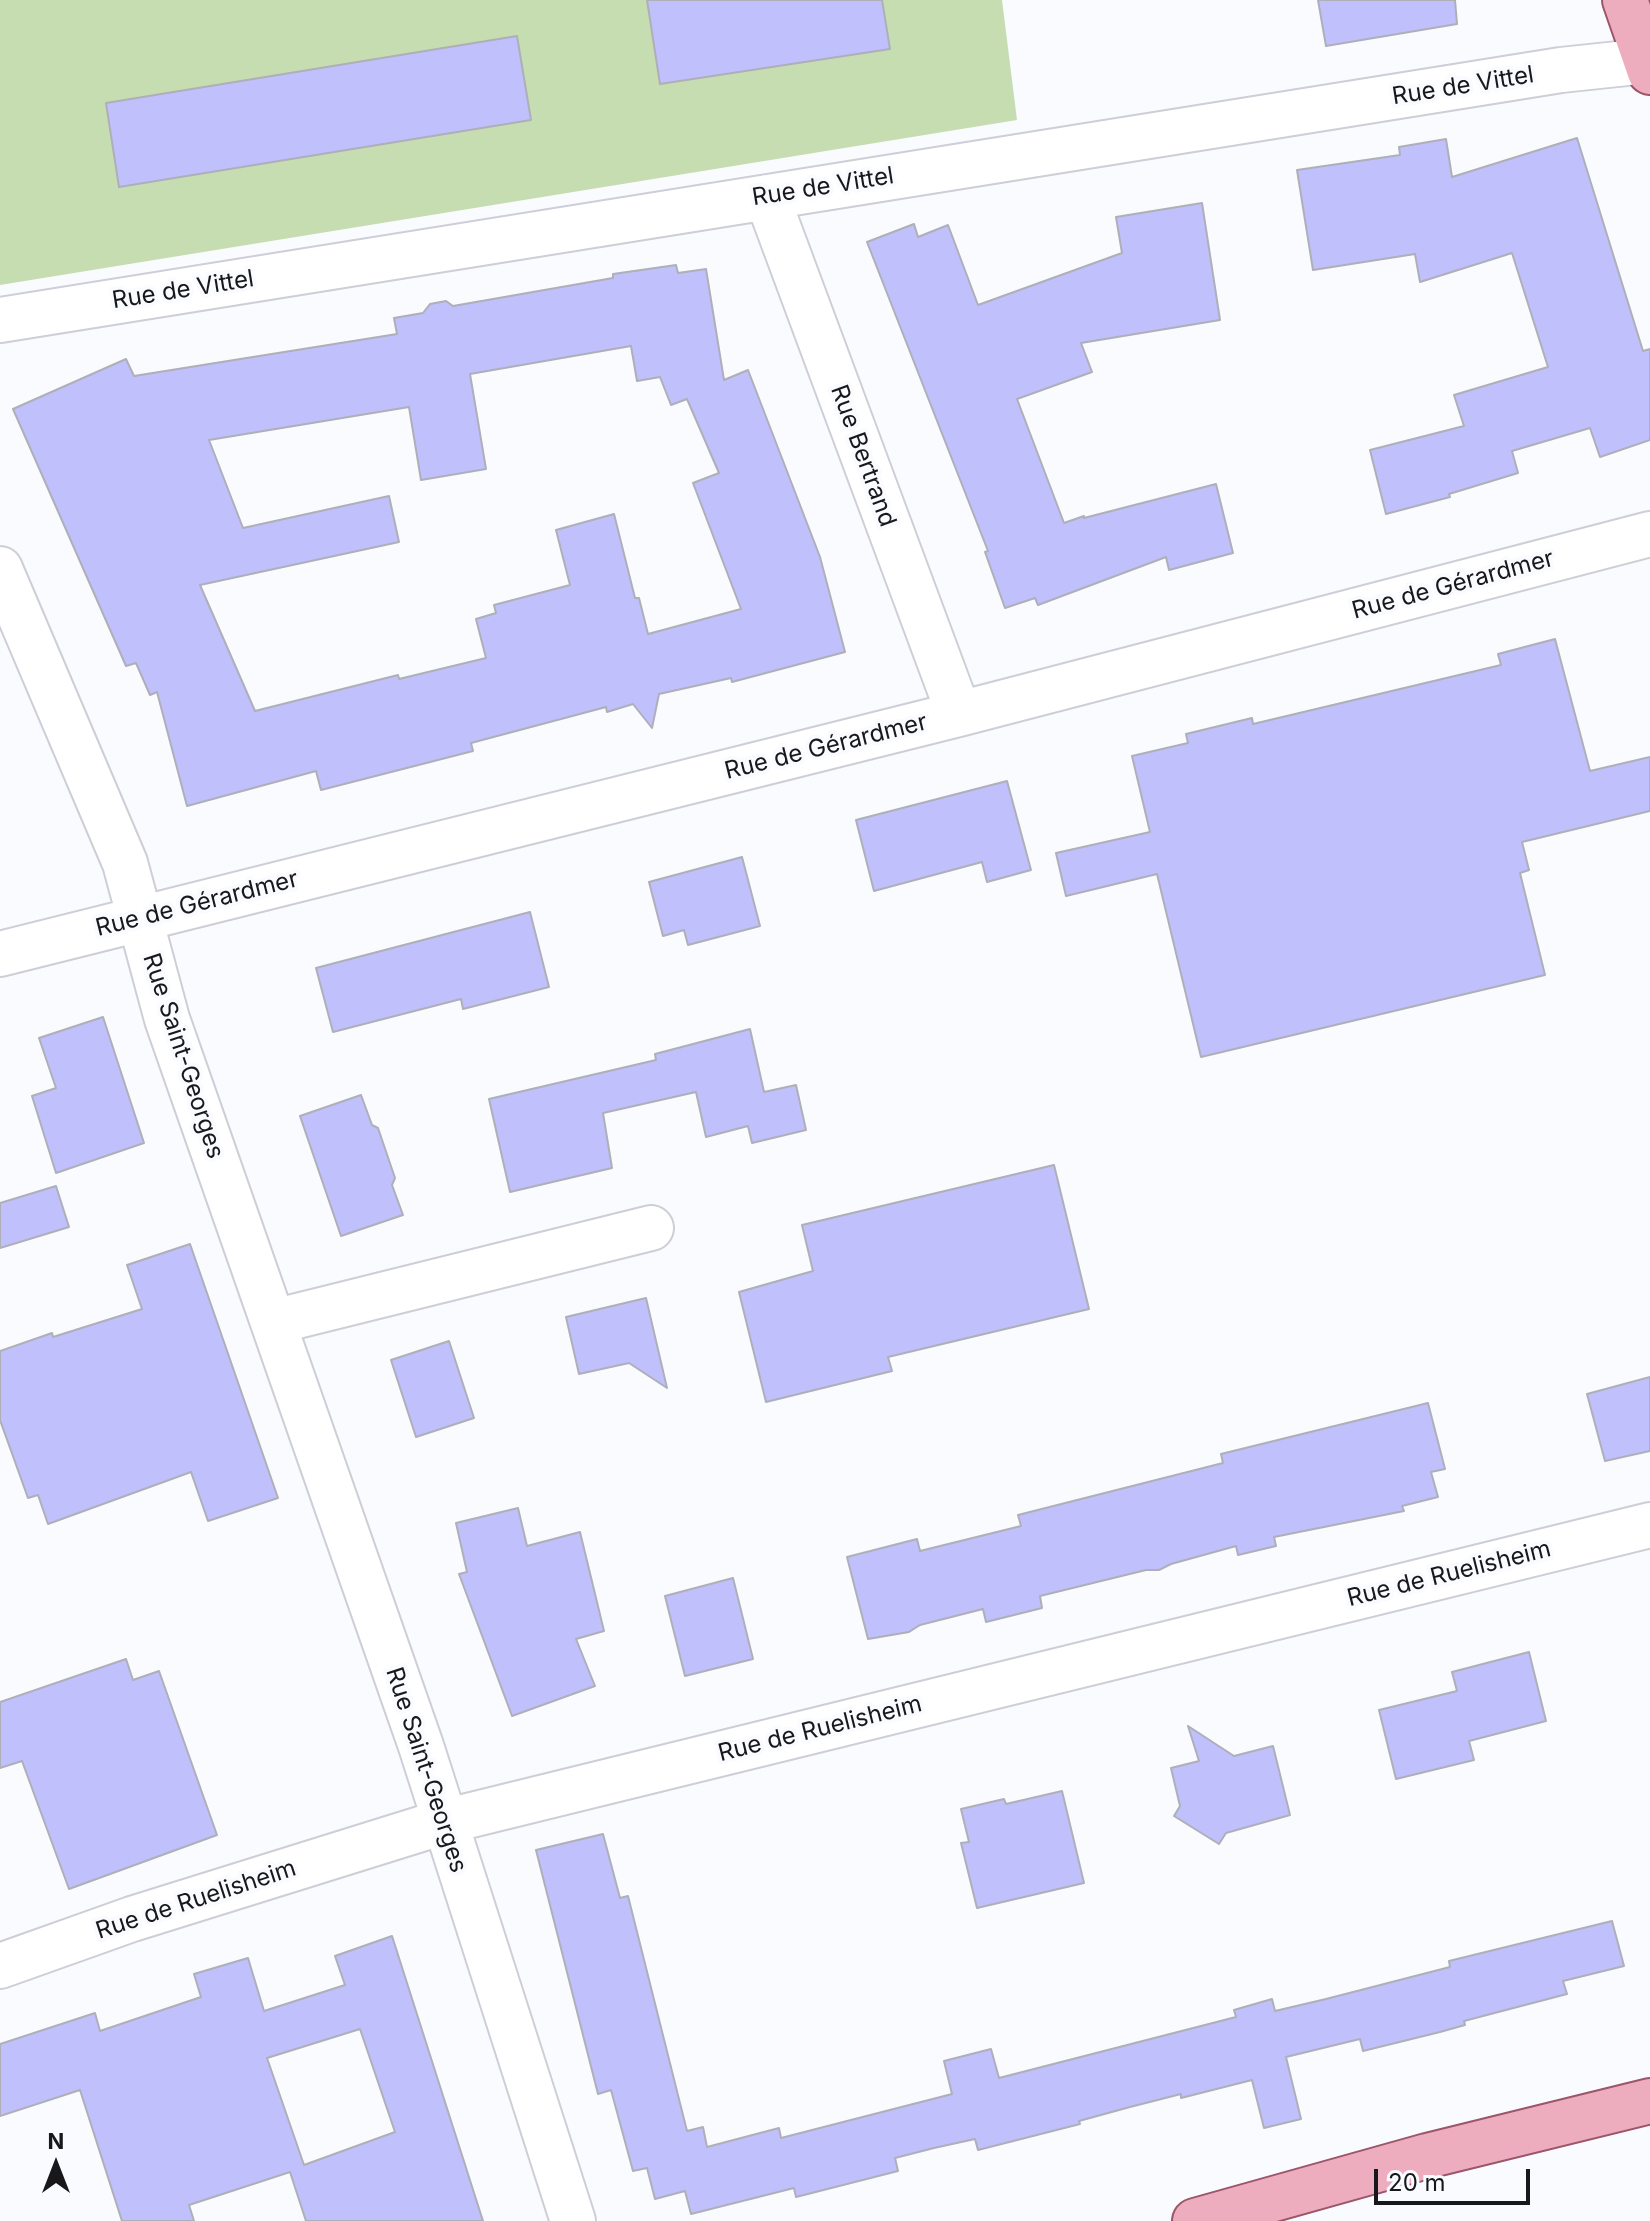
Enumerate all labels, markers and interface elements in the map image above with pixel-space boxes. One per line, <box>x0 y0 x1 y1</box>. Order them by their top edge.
street label: Rue de Vittel <box>1390 61 1536 111</box>
street label: Rue de Vittel <box>750 162 896 212</box>
street label: Rue de Vittel <box>110 265 256 315</box>
street label: Rue Bertrand <box>824 381 902 531</box>
street label: Rue de Gérardmer <box>1349 544 1557 626</box>
street label: Rue de Gérardmer <box>722 708 930 786</box>
street label: Rue de Gérardmer <box>93 865 301 943</box>
street label: Rue Saint-Georges <box>136 950 230 1162</box>
street label: Rue de Ruelisheim <box>1344 1535 1554 1613</box>
street label: Rue Saint-Georges <box>379 1664 473 1876</box>
street label: Rue de Ruelisheim <box>715 1690 925 1768</box>
street label: Rue de Ruelisheim <box>92 1854 300 1946</box>
north arrow <box>16 2125 96 2205</box>
text: N <box>48 2128 64 2154</box>
scale bar <box>1378 2153 1534 2203</box>
text: 20 m <box>1388 2168 1446 2197</box>

